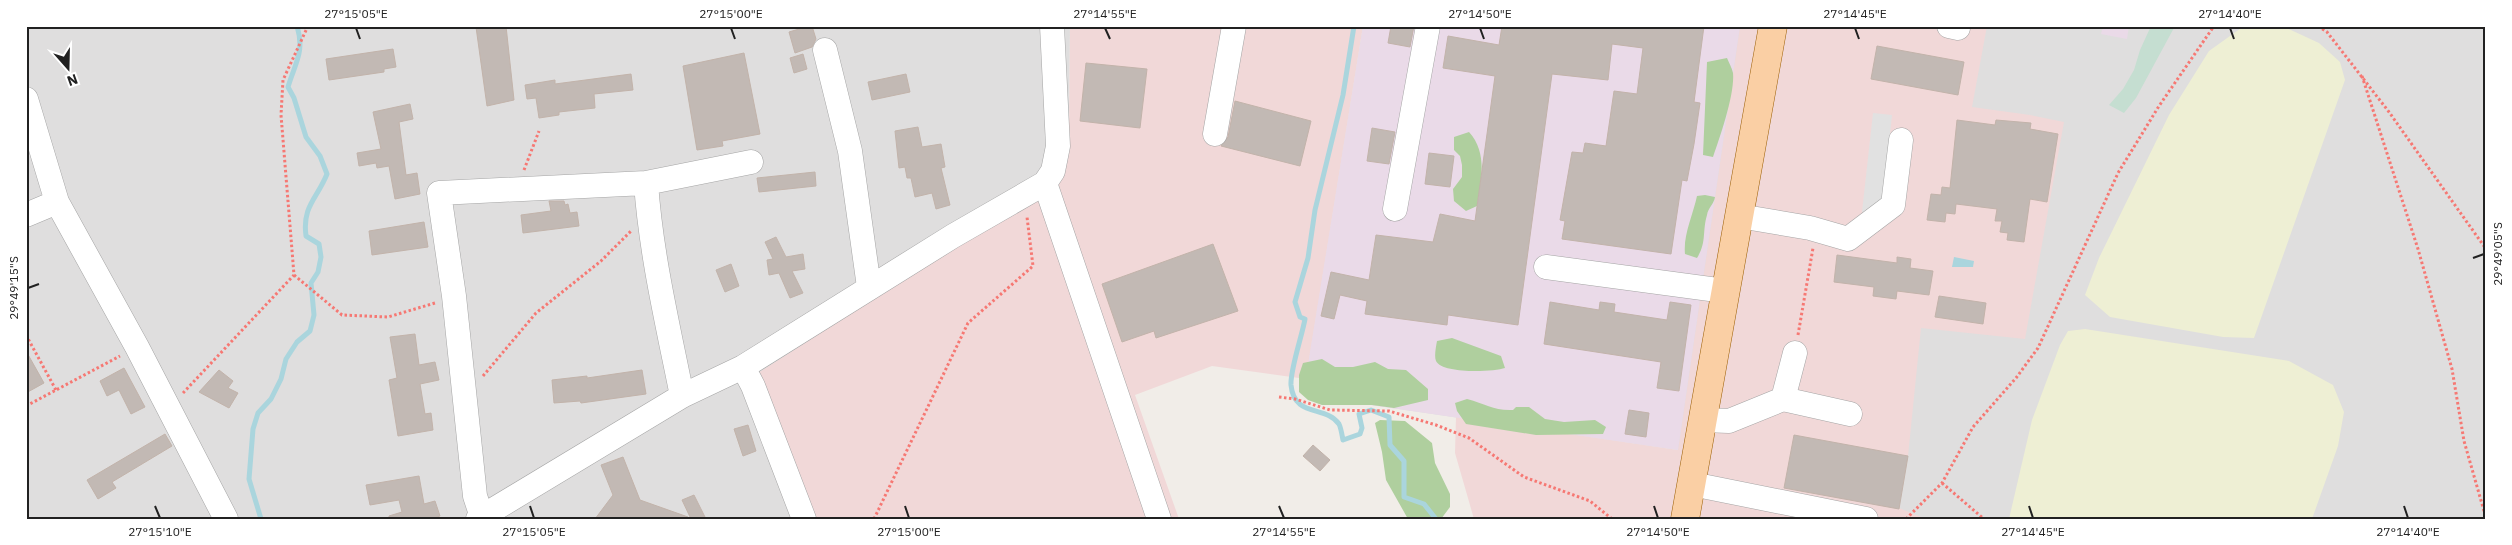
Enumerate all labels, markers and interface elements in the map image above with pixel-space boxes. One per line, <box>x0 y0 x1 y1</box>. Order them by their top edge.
text: 27°15'05"E <box>324 6 388 21</box>
text: 27°15'00"E <box>699 6 763 21</box>
text: 27°14'55"E <box>1073 6 1137 21</box>
text: 27°14'50"E <box>1448 6 1512 21</box>
text: 27°14'45"E <box>1823 6 1887 21</box>
text: 27°14'40"E <box>2198 6 2262 21</box>
north arrow <box>42 42 92 92</box>
text: N <box>65 70 80 90</box>
text: 29°49'05"S <box>2490 222 2505 286</box>
text: 29°49'15"S <box>6 256 21 320</box>
text: 27°15'10"E <box>128 524 192 539</box>
text: 27°15'05"E <box>502 524 566 539</box>
text: 27°15'00"E <box>877 524 941 539</box>
text: 27°14'55"E <box>1252 524 1316 539</box>
text: 27°14'50"E <box>1626 524 1690 539</box>
text: 27°14'45"E <box>2001 524 2065 539</box>
text: 27°14'40"E <box>2376 524 2440 539</box>

